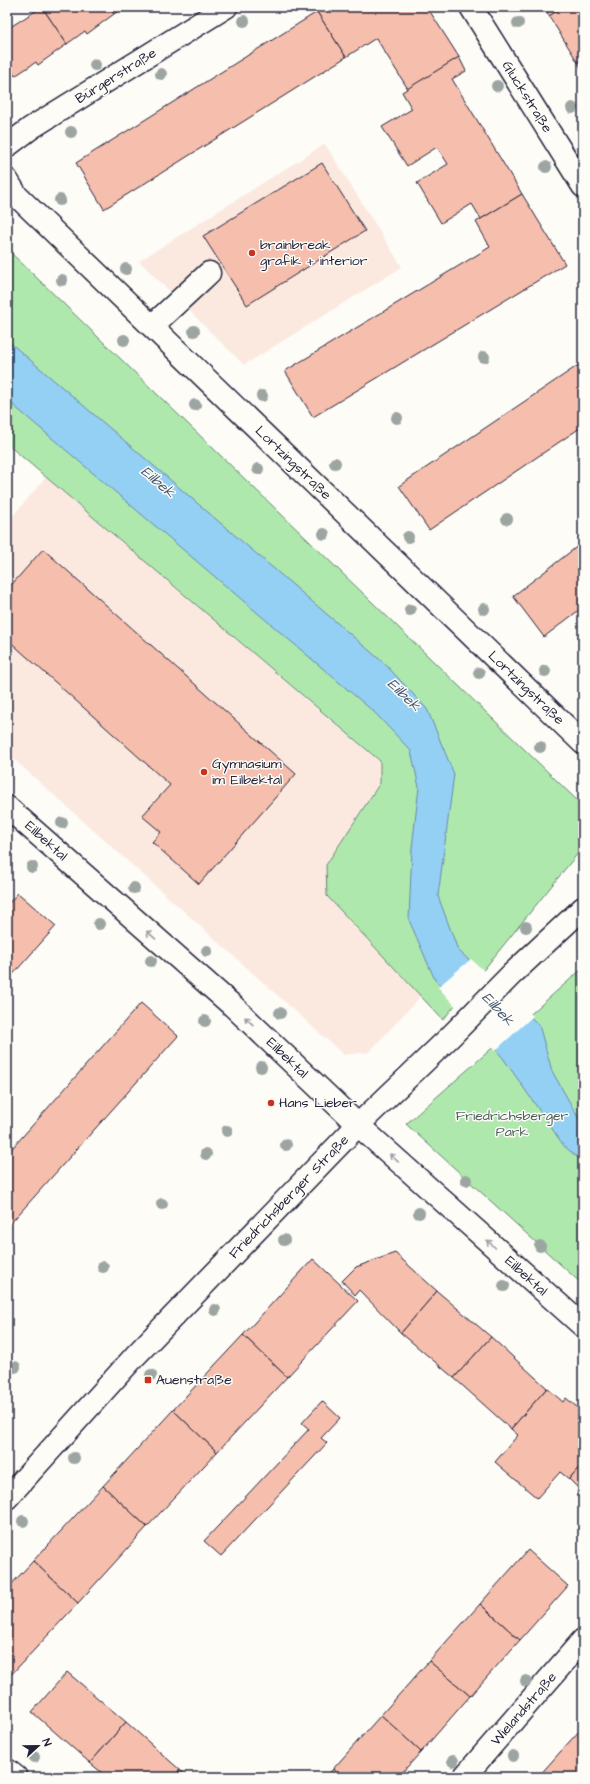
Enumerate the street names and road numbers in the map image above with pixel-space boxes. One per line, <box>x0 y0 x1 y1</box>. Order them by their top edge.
street label: Bürgerstraße <box>72 43 161 109</box>
street label: Gluckstraße <box>497 57 557 137</box>
street label: Lortzingstraße <box>250 421 336 505</box>
street label: Lortzingstraße <box>483 646 569 730</box>
street label: Eilbektal <box>20 816 72 866</box>
street label: Eilbektal <box>261 1033 313 1083</box>
street label: Friedrichsberger Straße <box>224 1130 354 1263</box>
street label: Eilbektal <box>500 1251 552 1301</box>
street label: Wielandstraße <box>486 1668 562 1750</box>

